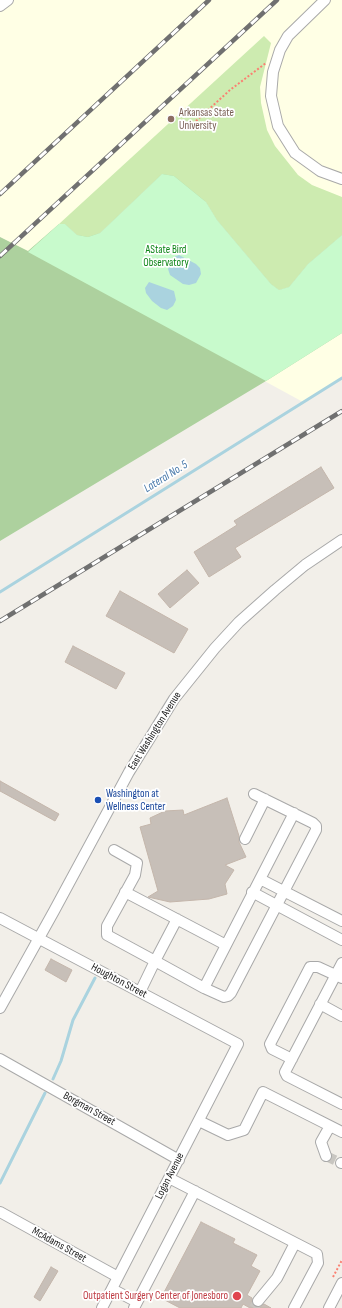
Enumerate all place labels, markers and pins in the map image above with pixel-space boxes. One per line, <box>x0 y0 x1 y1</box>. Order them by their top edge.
place label: Arkansas State University <box>179 106 234 132</box>
marker: Arkansas State University <box>166 114 176 124</box>
place label: Washington at Wellness Center <box>106 787 165 813</box>
marker: Washington at Wellness Center <box>93 795 103 805</box>
place label: Outpatient Surgery Center of Jonesboro <box>83 1289 228 1303</box>
marker: Outpatient Surgery Center of Jonesboro <box>231 1290 243 1302</box>

